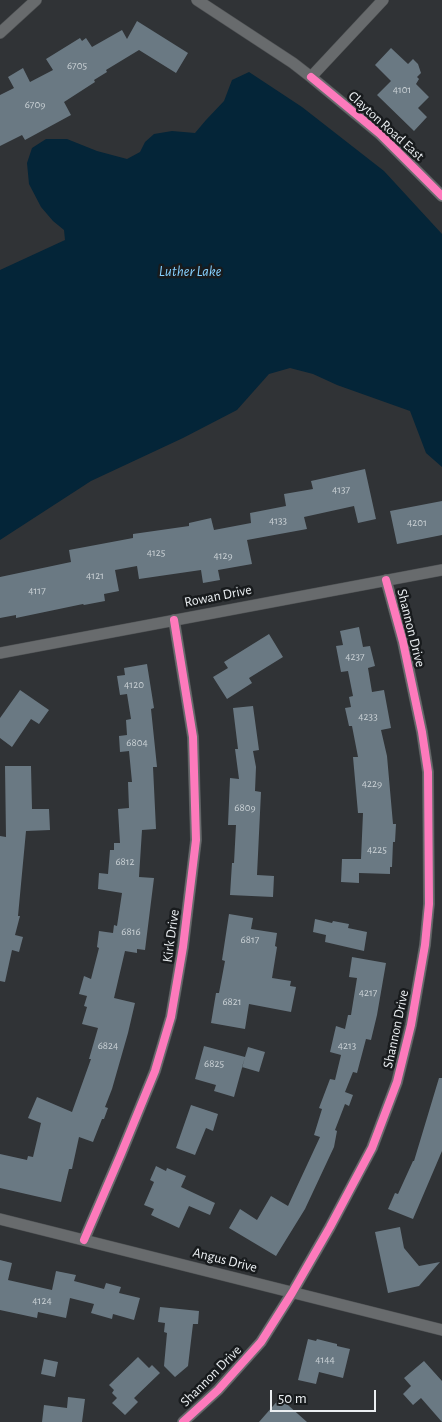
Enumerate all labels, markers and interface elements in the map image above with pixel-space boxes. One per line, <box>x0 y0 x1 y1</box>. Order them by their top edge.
house number: 6705 <box>67 59 87 73</box>
house number: 4101 <box>393 83 411 97</box>
street label: Clayton Road East <box>345 88 427 164</box>
house number: 6709 <box>25 98 45 112</box>
water label: Luther Lake <box>159 262 221 280</box>
house number: 4137 <box>332 483 350 497</box>
house number: 4133 <box>269 514 287 528</box>
house number: 4201 <box>407 516 427 530</box>
house number: 4125 <box>147 546 165 560</box>
house number: 4129 <box>213 549 233 563</box>
house number: 4121 <box>86 569 104 583</box>
street label: Rowan Drive <box>183 581 253 611</box>
house number: 4117 <box>28 584 46 598</box>
street label: Shannon Drive <box>393 587 429 669</box>
house number: 4237 <box>345 650 365 664</box>
house number: 4120 <box>124 678 144 692</box>
house number: 4233 <box>358 710 378 724</box>
house number: 6804 <box>126 736 148 750</box>
house number: 4229 <box>362 777 382 791</box>
house number: 6809 <box>234 801 256 815</box>
house number: 4225 <box>367 843 387 857</box>
house number: 6812 <box>115 855 135 869</box>
street label: Kirk Drive <box>159 908 183 964</box>
house number: 6816 <box>121 925 141 939</box>
house number: 6817 <box>241 933 259 947</box>
house number: 4217 <box>359 986 377 1000</box>
street label: Shannon Drive <box>379 988 413 1070</box>
house number: 6821 <box>222 995 242 1009</box>
house number: 6824 <box>98 1039 118 1053</box>
house number: 4213 <box>338 1039 356 1053</box>
house number: 6825 <box>204 1057 224 1071</box>
street label: Angus Drive <box>191 1244 259 1276</box>
house number: 4124 <box>32 1294 52 1308</box>
street label: Shannon Drive <box>177 1342 245 1410</box>
house number: 4144 <box>315 1353 335 1367</box>
scale bar <box>272 1380 378 1412</box>
text: 50 m <box>278 1391 307 1406</box>

